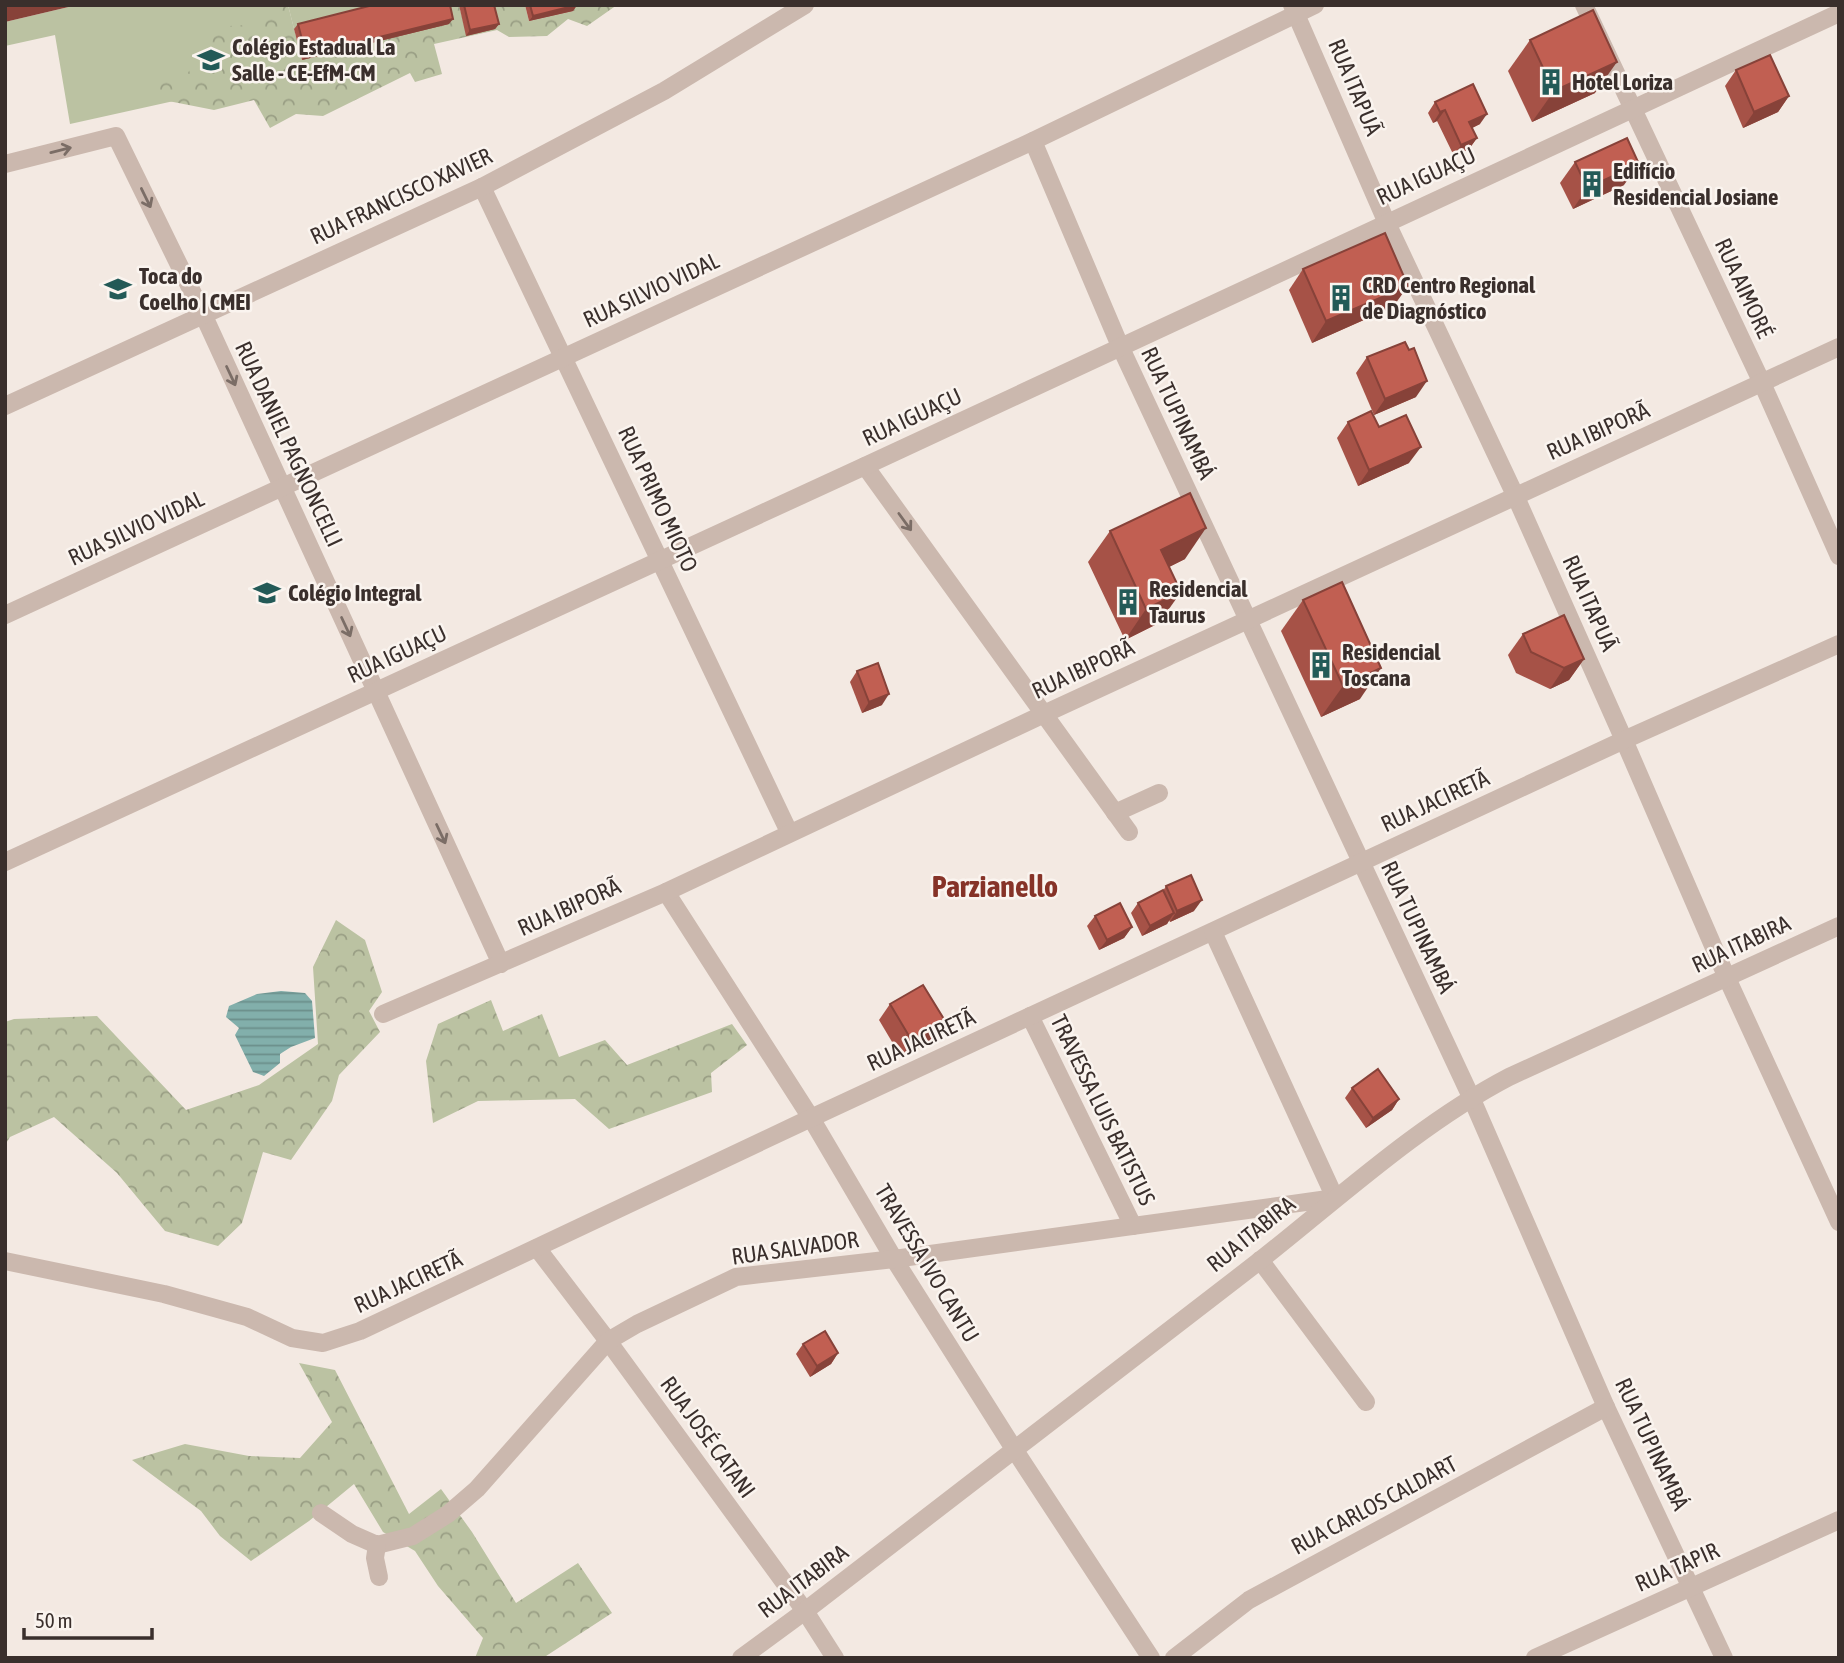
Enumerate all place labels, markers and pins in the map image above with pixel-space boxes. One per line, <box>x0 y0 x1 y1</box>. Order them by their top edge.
place label: Colégio Estadual La Salle - CE-EfM-CM <box>232 34 396 86</box>
school or university icon: Colégio Estadual La Salle - CE-EfM-CM <box>196 45 226 75</box>
building icon: Hotel Loriza <box>1536 67 1566 97</box>
place label: Hotel Loriza <box>1572 69 1673 95</box>
place label: Edifício Residencial Josiane <box>1613 158 1778 210</box>
building icon: Edifício Residencial Josiane <box>1577 169 1607 199</box>
place label: Toca do Coelho | CMEI <box>139 263 251 315</box>
place label: CRD Centro Regional de Diagnóstico <box>1362 272 1536 324</box>
school or university icon: Toca do Coelho | CMEI <box>103 274 133 304</box>
building icon: CRD Centro Regional de Diagnóstico <box>1326 283 1356 313</box>
place label: Residencial Taurus <box>1149 576 1248 628</box>
school or university icon: Colégio Integral <box>252 578 282 608</box>
place label: Colégio Integral <box>288 580 422 606</box>
building icon: Residencial Taurus <box>1113 587 1143 617</box>
place label: Residencial Toscana <box>1342 639 1441 691</box>
building icon: Residencial Toscana <box>1306 650 1336 680</box>

